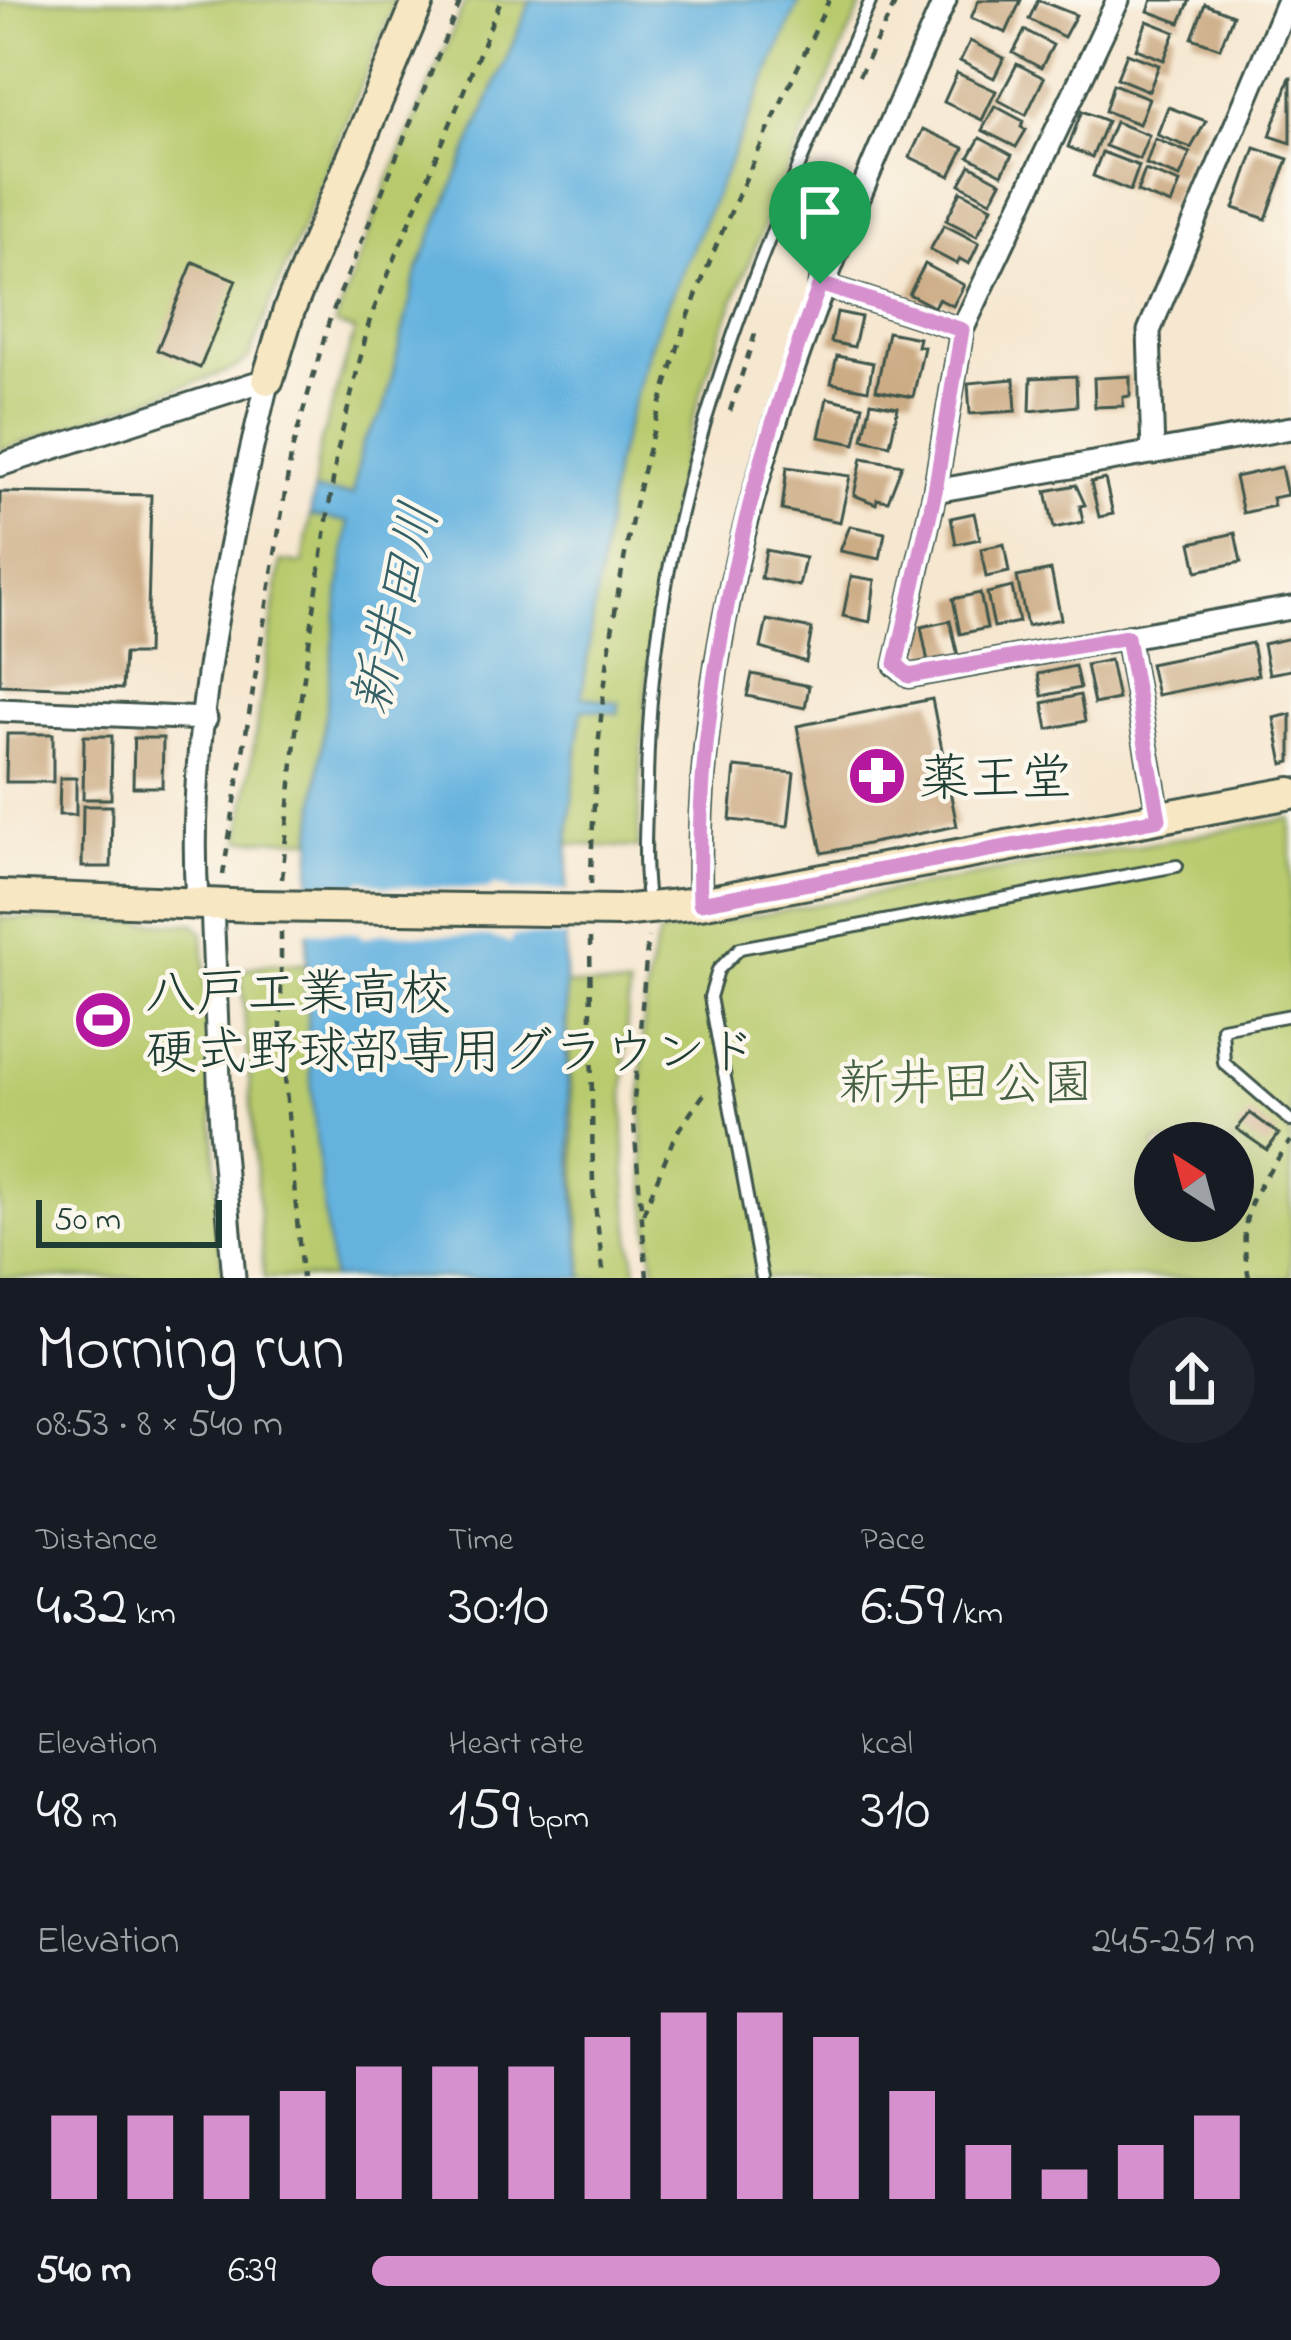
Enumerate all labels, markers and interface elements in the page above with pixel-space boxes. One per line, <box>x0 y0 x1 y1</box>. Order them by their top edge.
pin <box>769 161 871 284</box>
icon: arrive <box>787 179 853 245</box>
water label: 新井田川 <box>335 495 463 724</box>
place label: 薬王堂 <box>919 744 1072 819</box>
pharmacy icon: 薬王堂 <box>846 745 908 807</box>
place label: 八戸工業高校 硬式野球部専用グラウンド <box>145 959 757 1093</box>
sports icon: 八戸工業高校 硬式野球部専用グラウンド <box>72 989 134 1051</box>
park label: 新井田公園 <box>838 1049 1094 1124</box>
north arrow <box>1134 1122 1254 1242</box>
map controls <box>1134 1122 1254 1242</box>
scale bar <box>36 1194 222 1247</box>
text: 50 m <box>54 1197 121 1245</box>
text: Morning run <box>36 1304 345 1400</box>
button: share <box>1129 1317 1255 1443</box>
text: 08:53 · 8 × 540 m <box>36 1397 283 1454</box>
text: Distance <box>36 1517 158 1565</box>
text: Time <box>448 1517 514 1565</box>
text: Pace <box>861 1517 925 1565</box>
text: 4.32 <box>36 1565 128 1652</box>
text: 30:10 <box>448 1565 549 1652</box>
text: 6:59 <box>861 1565 945 1652</box>
text: km <box>128 1591 176 1639</box>
text: /km <box>945 1591 1003 1639</box>
text: Elevation <box>36 1721 157 1769</box>
text: Heart rate <box>448 1721 584 1769</box>
text: kcal <box>861 1721 913 1769</box>
text: 48 <box>36 1769 83 1856</box>
text: 159 <box>448 1769 520 1856</box>
text: 310 <box>861 1769 930 1856</box>
text: m <box>83 1795 117 1843</box>
text: bpm <box>520 1795 589 1843</box>
text: Elevation <box>36 1914 179 1971</box>
text: 245–251 m <box>1092 1914 1255 1971</box>
text: 540 m <box>36 2243 131 2300</box>
text: 6:39 <box>228 2243 276 2300</box>

